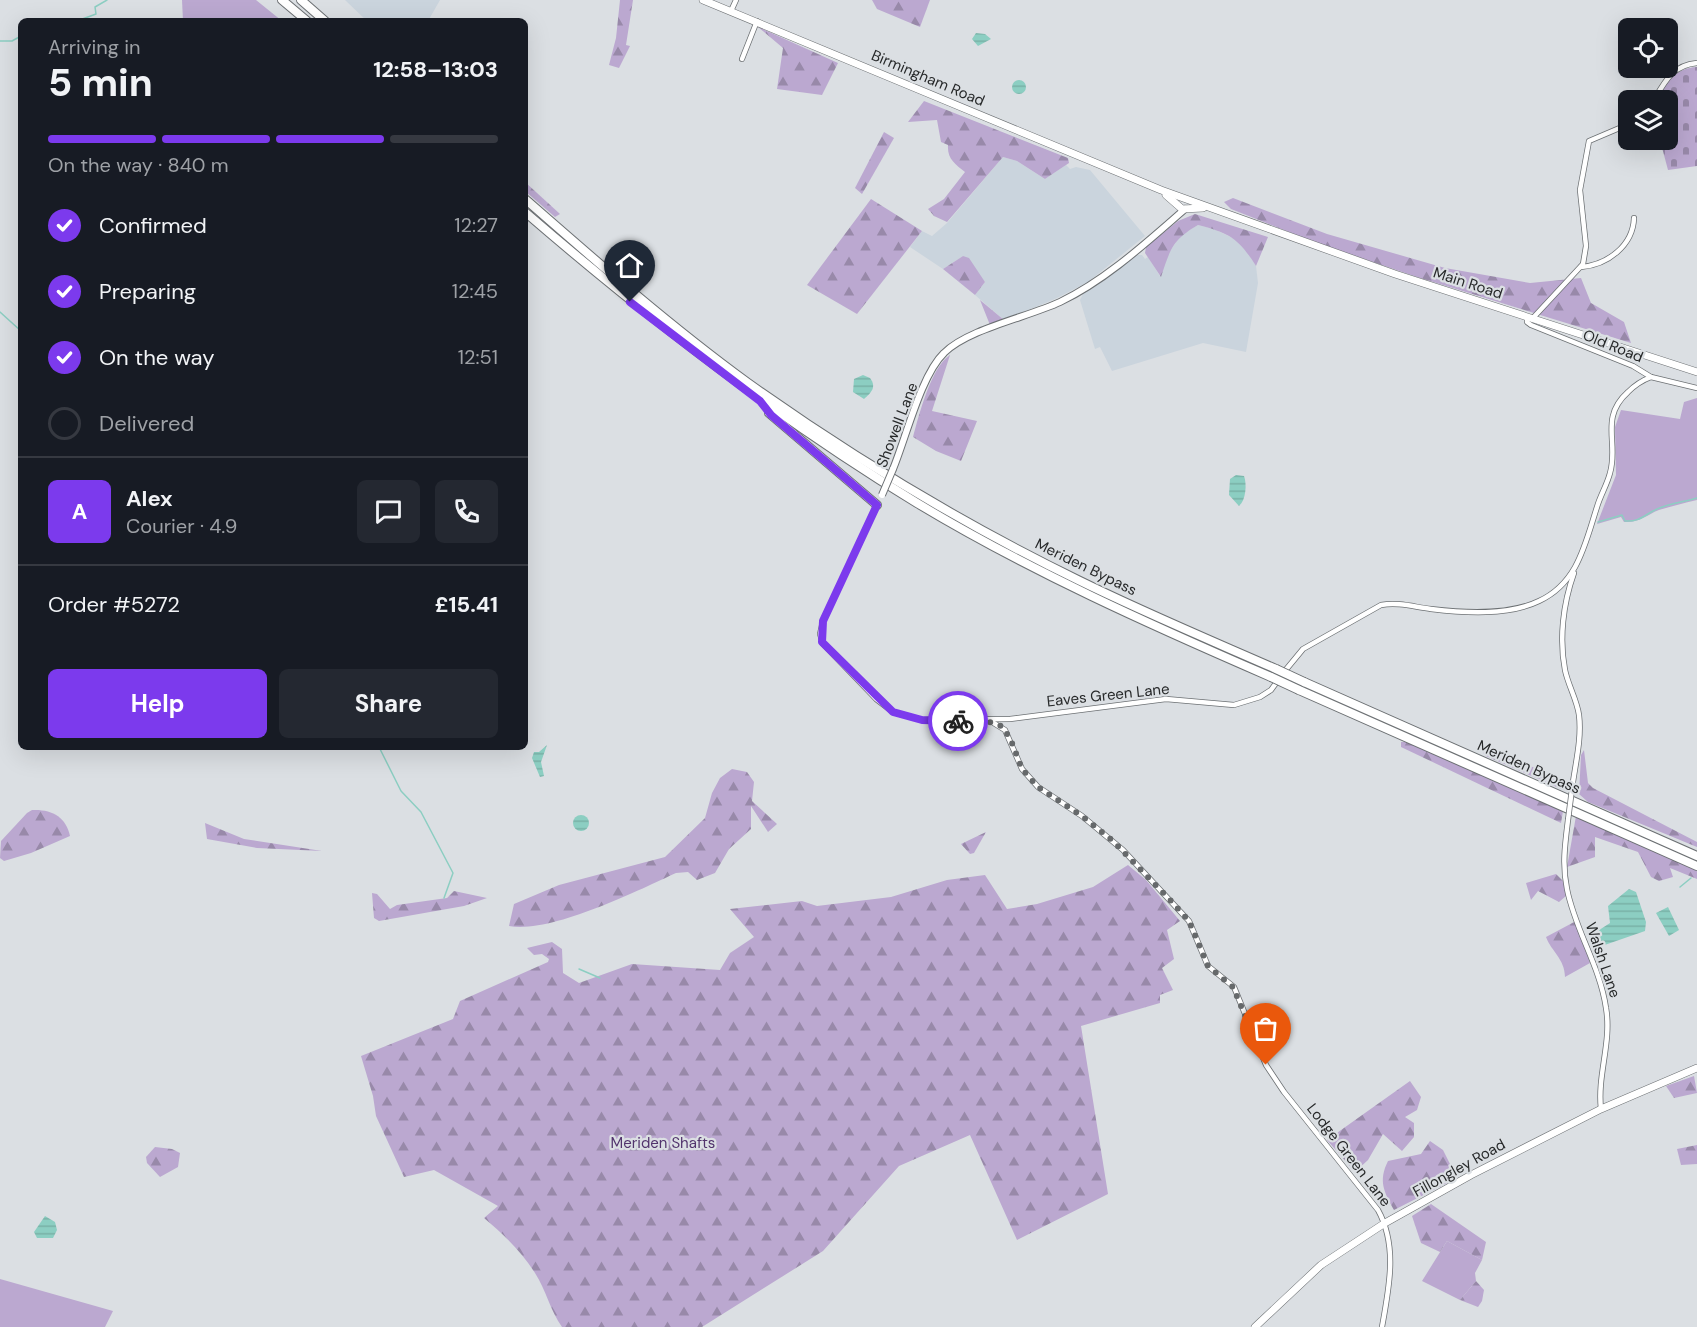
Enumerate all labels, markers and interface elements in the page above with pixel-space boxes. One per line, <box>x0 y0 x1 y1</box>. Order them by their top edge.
map controls <box>1618 18 1678 150</box>
button: locate <box>1618 18 1678 78</box>
text: Arriving in <box>48 34 140 60</box>
street label: Birmingham Road <box>868 45 988 111</box>
text: 12:58–13:03 <box>373 55 498 84</box>
text: 5 min <box>48 57 153 108</box>
button: layers <box>1618 90 1678 150</box>
text: On the way · 840 m <box>48 152 229 178</box>
icon: check <box>48 209 81 242</box>
text: Confirmed <box>99 211 207 240</box>
text: 12:27 <box>454 212 498 238</box>
pin <box>604 240 655 302</box>
icon: home <box>613 249 646 282</box>
street label: Main Road <box>1431 262 1505 304</box>
icon: check <box>48 275 81 308</box>
text: Preparing <box>99 277 196 306</box>
text: 12:45 <box>452 278 498 304</box>
street label: Old Road <box>1580 325 1646 367</box>
icon: check <box>48 341 81 374</box>
text: On the way <box>99 343 214 372</box>
text: 12:51 <box>458 344 498 370</box>
street label: Showell Lane <box>872 380 922 470</box>
text: Delivered <box>99 409 194 438</box>
button: chat <box>357 480 420 543</box>
button: phone <box>435 480 498 543</box>
text: Alex <box>126 484 173 513</box>
text: A <box>72 497 87 526</box>
text: Courier · 4.9 <box>126 513 237 539</box>
street label: Meriden Bypass <box>1032 534 1140 600</box>
text: Order #5272 <box>48 590 180 619</box>
text: £15.41 <box>435 590 498 619</box>
button: Help <box>48 669 267 738</box>
button: Share <box>279 669 498 738</box>
street label: Eaves Green Lane <box>1046 679 1170 711</box>
courier <box>928 691 988 751</box>
icon: bike <box>942 705 975 738</box>
street label: Meriden Bypass <box>1474 735 1584 799</box>
street label: Walsh Lane <box>1581 920 1625 1000</box>
pin <box>1240 1003 1291 1065</box>
icon: bag <box>1249 1012 1282 1045</box>
street label: Lodge Green Lane <box>1302 1099 1396 1211</box>
park label: Meriden Shafts <box>611 1133 715 1153</box>
street label: Fillongley Road <box>1409 1134 1509 1202</box>

